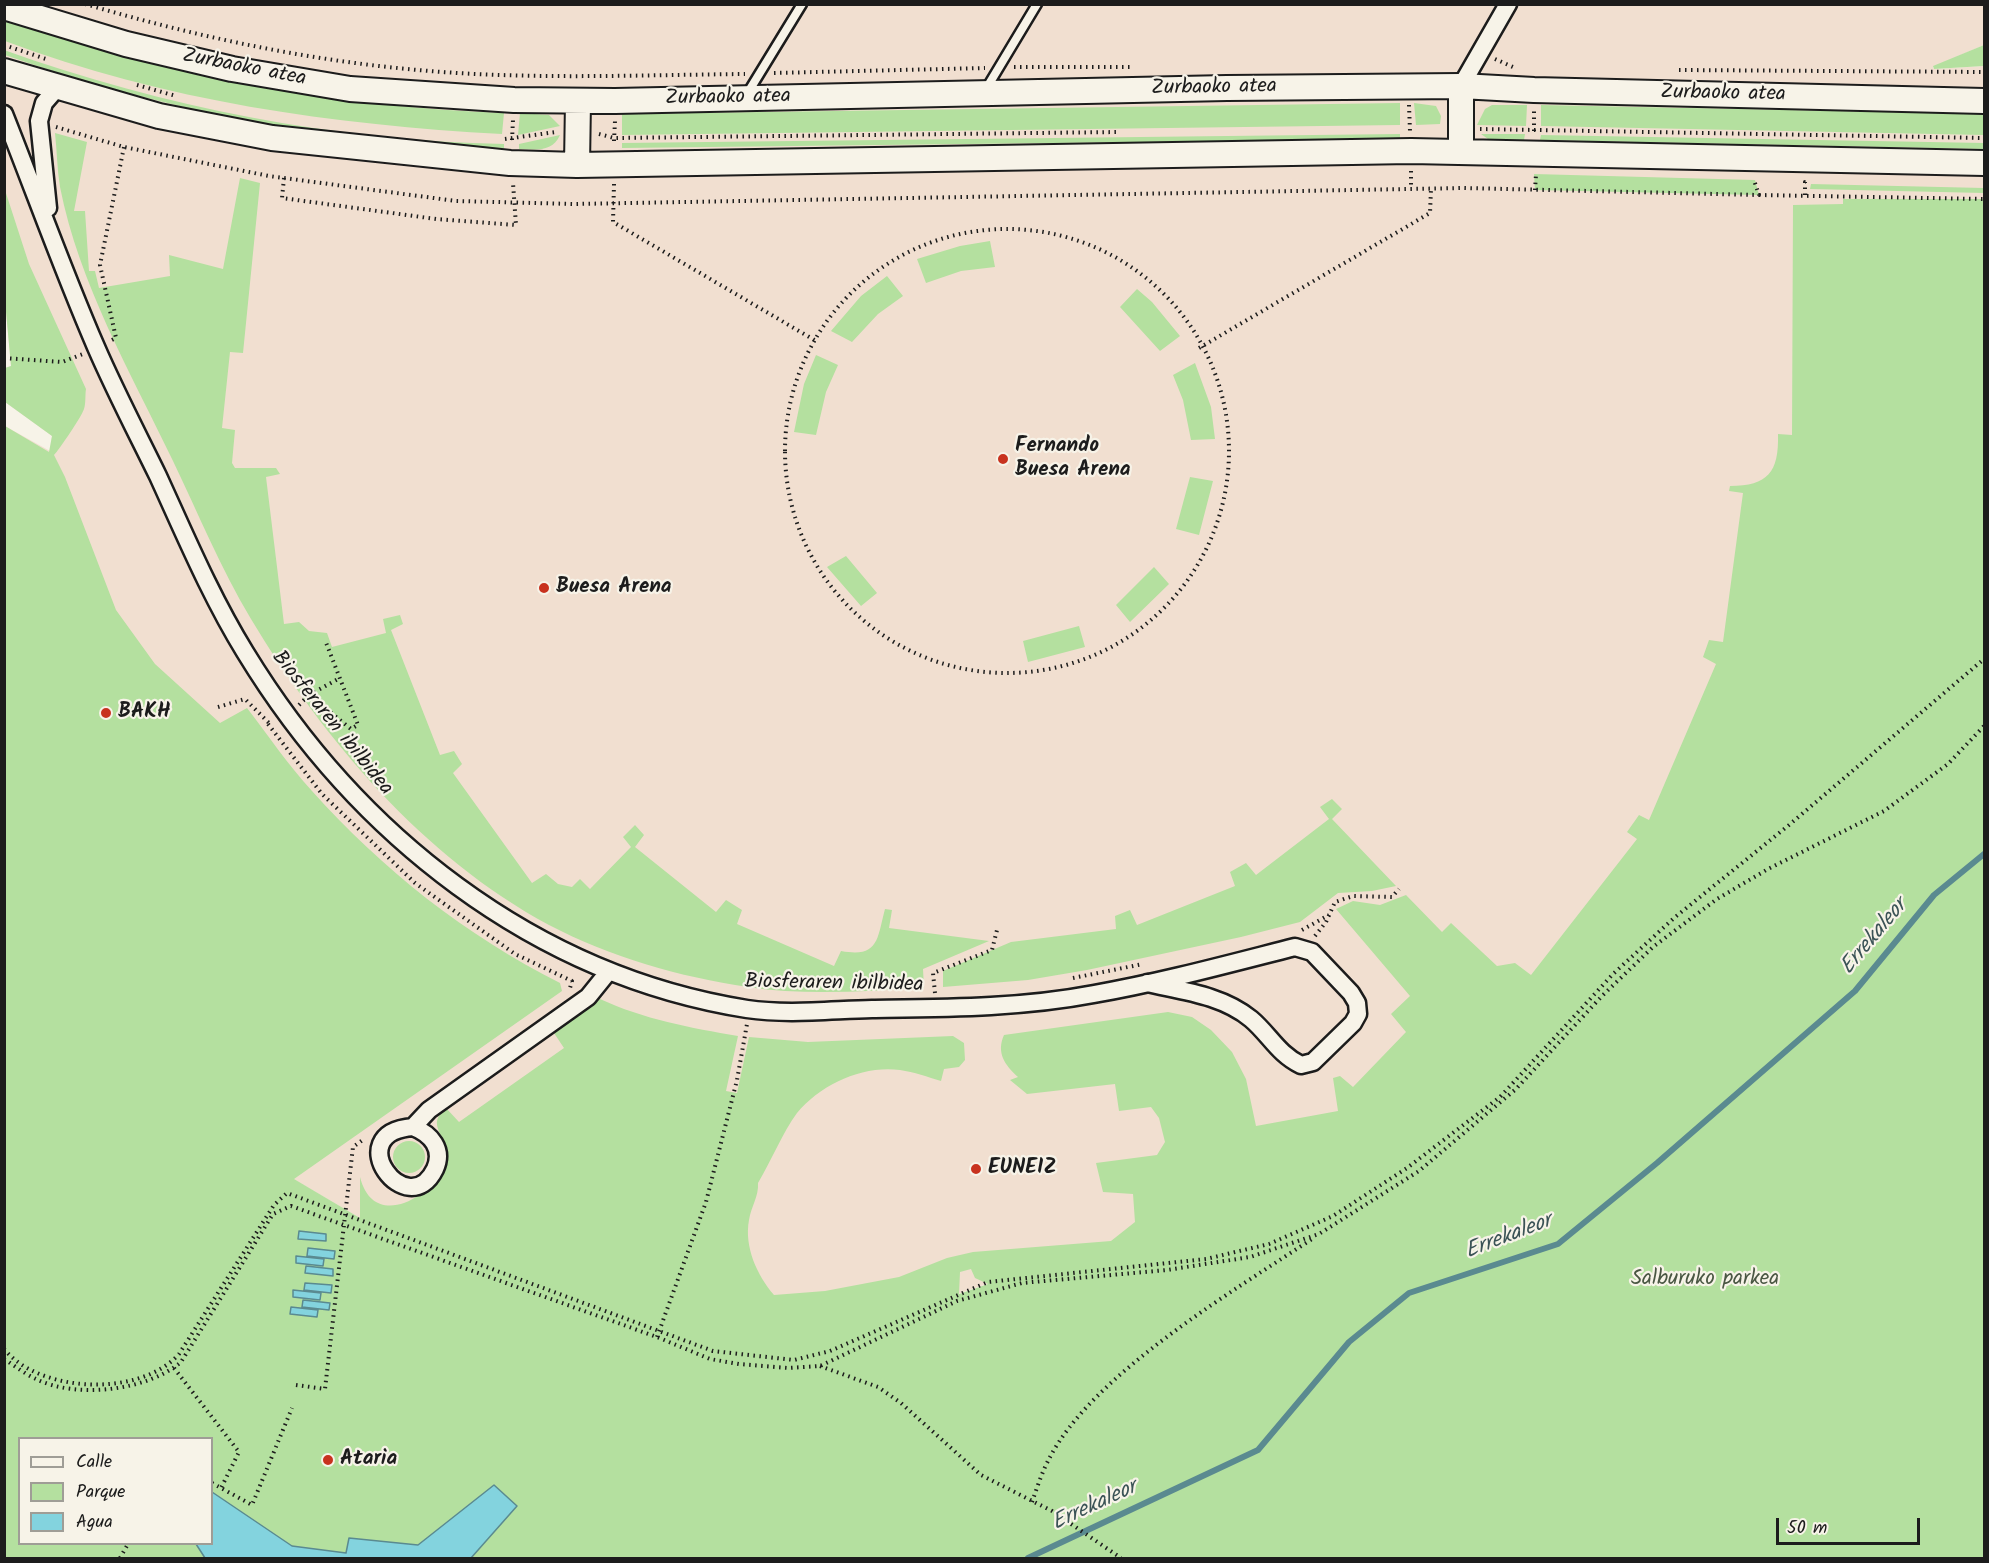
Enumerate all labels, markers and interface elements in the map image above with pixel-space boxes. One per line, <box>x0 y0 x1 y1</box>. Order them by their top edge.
street label: Zurbaoko atea <box>180 45 308 93</box>
street label: Zurbaoko atea <box>1151 75 1277 103</box>
street label: Zurbaoko atea <box>1660 81 1786 109</box>
street label: Zurbaoko atea <box>665 85 791 113</box>
place label: Fernando Buesa Arena <box>1015 434 1131 484</box>
marker: Fernando Buesa Arena <box>996 452 1010 466</box>
place label: Buesa Arena <box>556 575 672 601</box>
marker: Buesa Arena <box>537 581 551 595</box>
street label: Biosferaren ibilbidea <box>265 647 397 801</box>
place label: BAKH <box>118 700 171 726</box>
marker: BAKH <box>99 706 113 720</box>
water label: Errekaleor <box>1836 895 1914 981</box>
street label: Biosferaren ibilbidea <box>744 971 924 999</box>
place label: EUNEIZ <box>988 1156 1057 1182</box>
marker: EUNEIZ <box>969 1162 983 1176</box>
water label: Errekaleor <box>1462 1209 1556 1267</box>
park label: Salburuko parkea <box>1631 1267 1779 1293</box>
legend <box>18 1437 213 1545</box>
place label: Ataria <box>340 1447 397 1473</box>
text: Calle <box>76 1448 112 1477</box>
marker: Ataria <box>321 1453 335 1467</box>
water label: Errekaleor <box>1048 1476 1142 1538</box>
text: Parque <box>76 1478 125 1507</box>
scale bar <box>1779 1506 1923 1544</box>
text: Agua <box>76 1508 113 1537</box>
text: 50 m <box>1787 1514 1827 1543</box>

